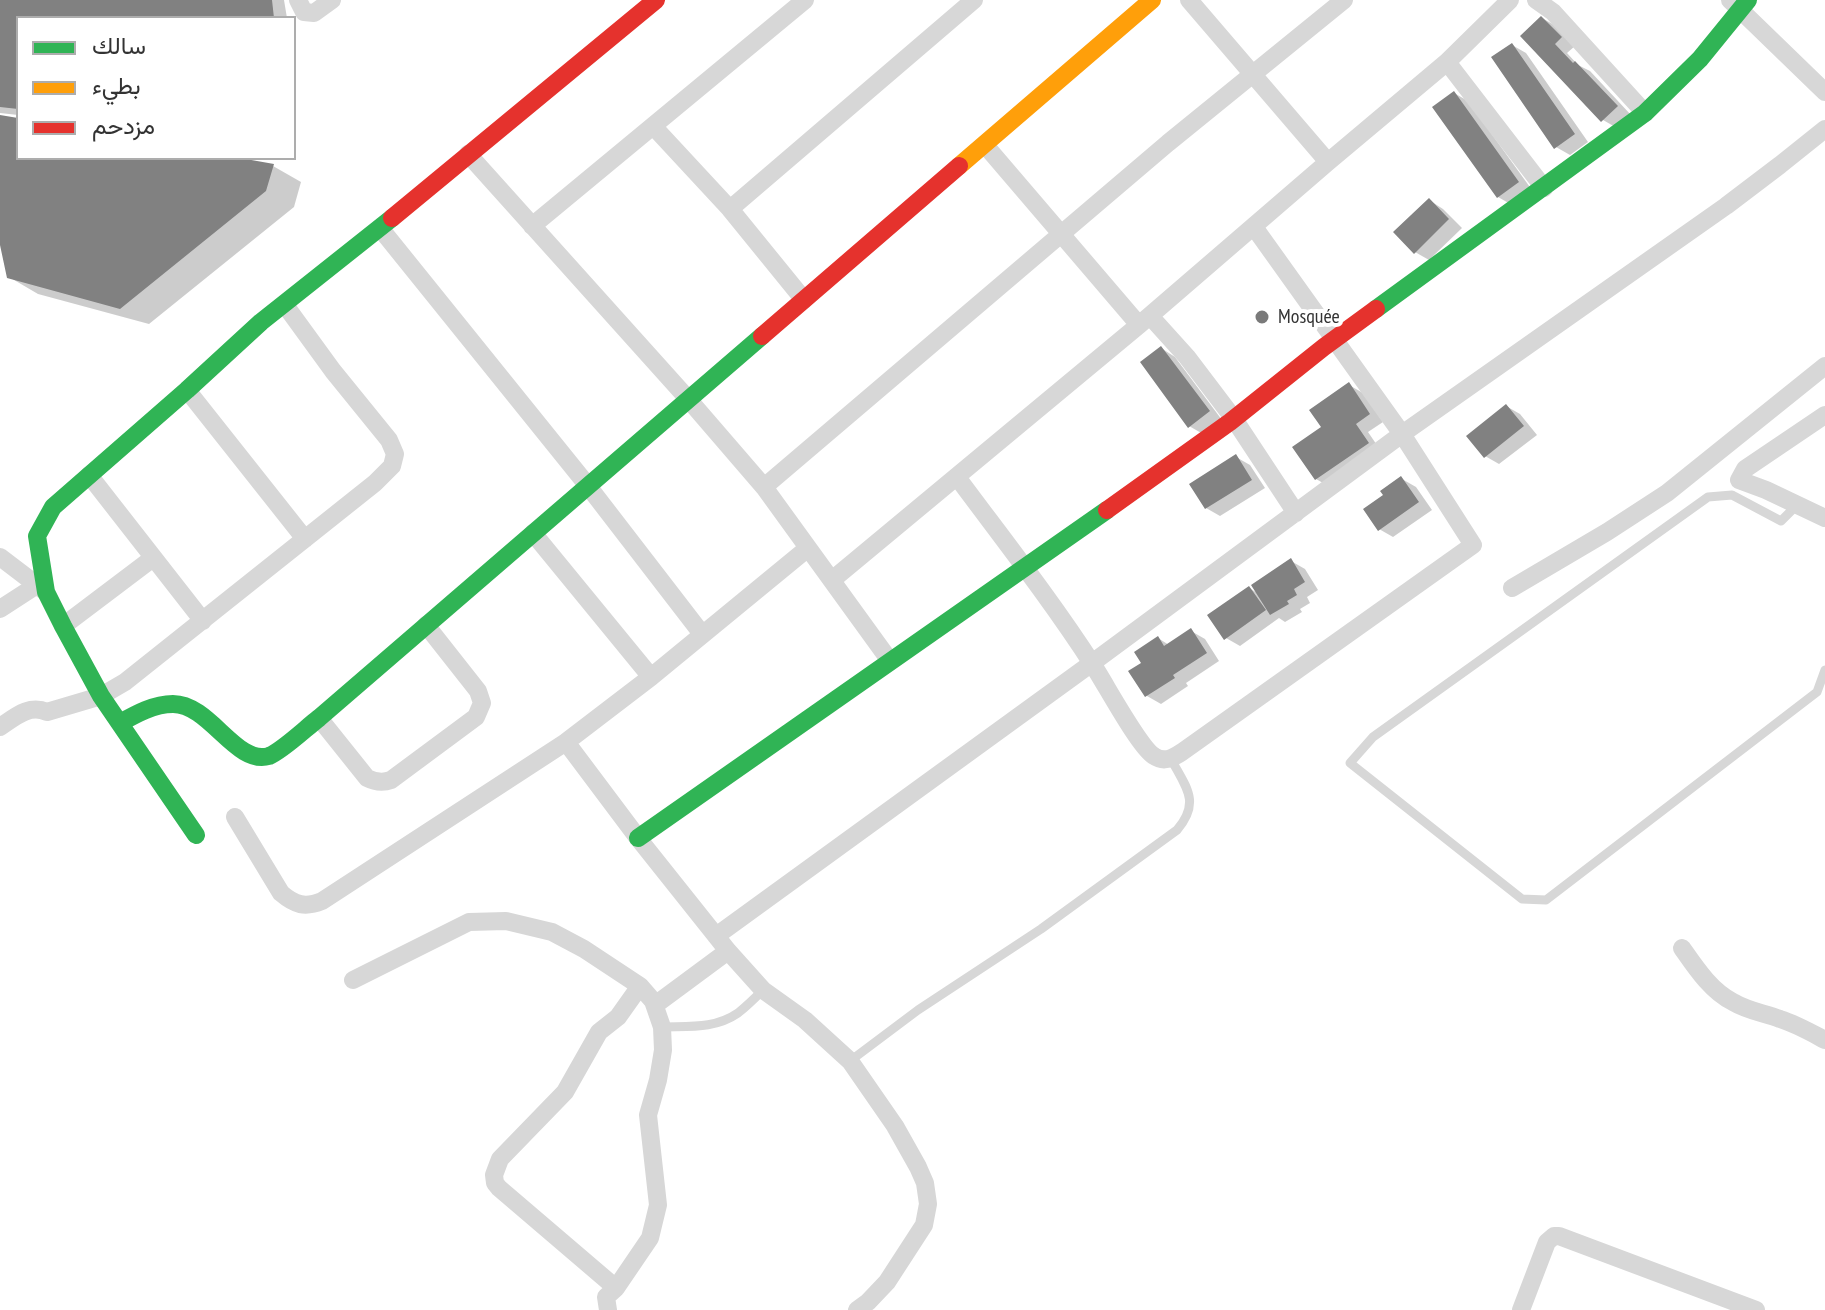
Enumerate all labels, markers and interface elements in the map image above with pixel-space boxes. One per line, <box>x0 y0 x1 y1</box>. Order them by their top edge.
legend <box>16 16 296 160</box>
text: سالك <box>92 30 146 61</box>
text: بطيء <box>92 70 141 101</box>
text: مزدحم <box>92 110 155 141</box>
place label: Mosquée <box>1278 305 1340 329</box>
marker: Mosquée <box>1253 308 1271 326</box>

